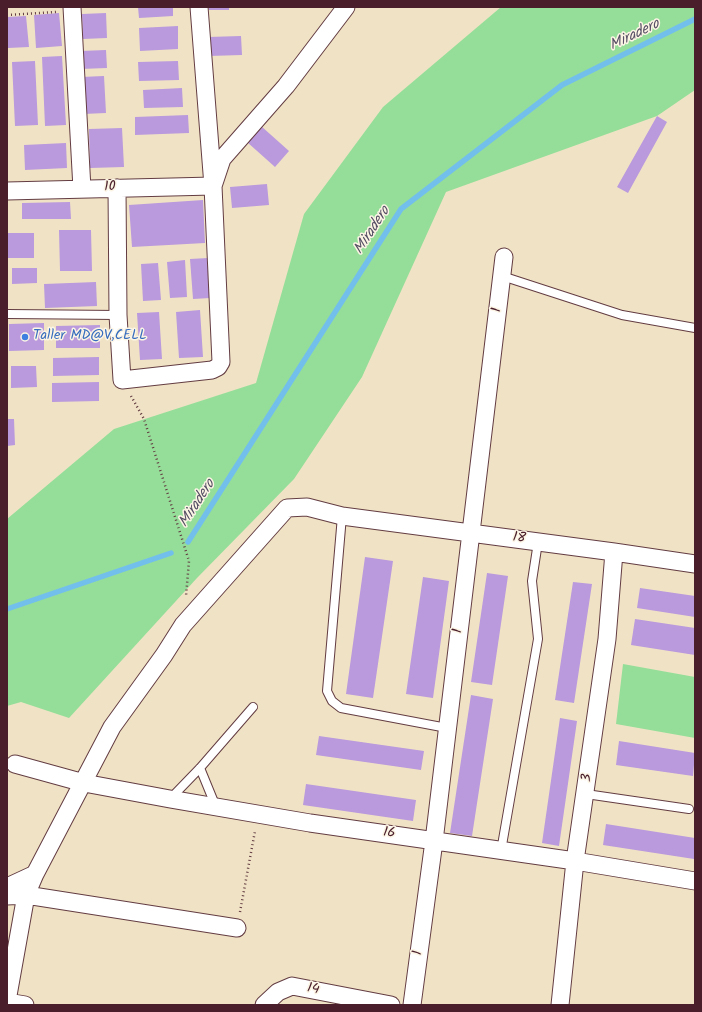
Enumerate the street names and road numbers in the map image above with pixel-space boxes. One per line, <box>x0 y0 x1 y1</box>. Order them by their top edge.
street label: 10 <box>104 180 116 196</box>
street label: 1 <box>489 307 507 313</box>
street label: 18 <box>511 530 527 548</box>
street label: 1 <box>450 628 468 634</box>
street label: 3 <box>579 773 597 783</box>
street label: 16 <box>382 825 396 843</box>
street label: 1 <box>410 950 428 956</box>
street label: 14 <box>305 981 321 999</box>

